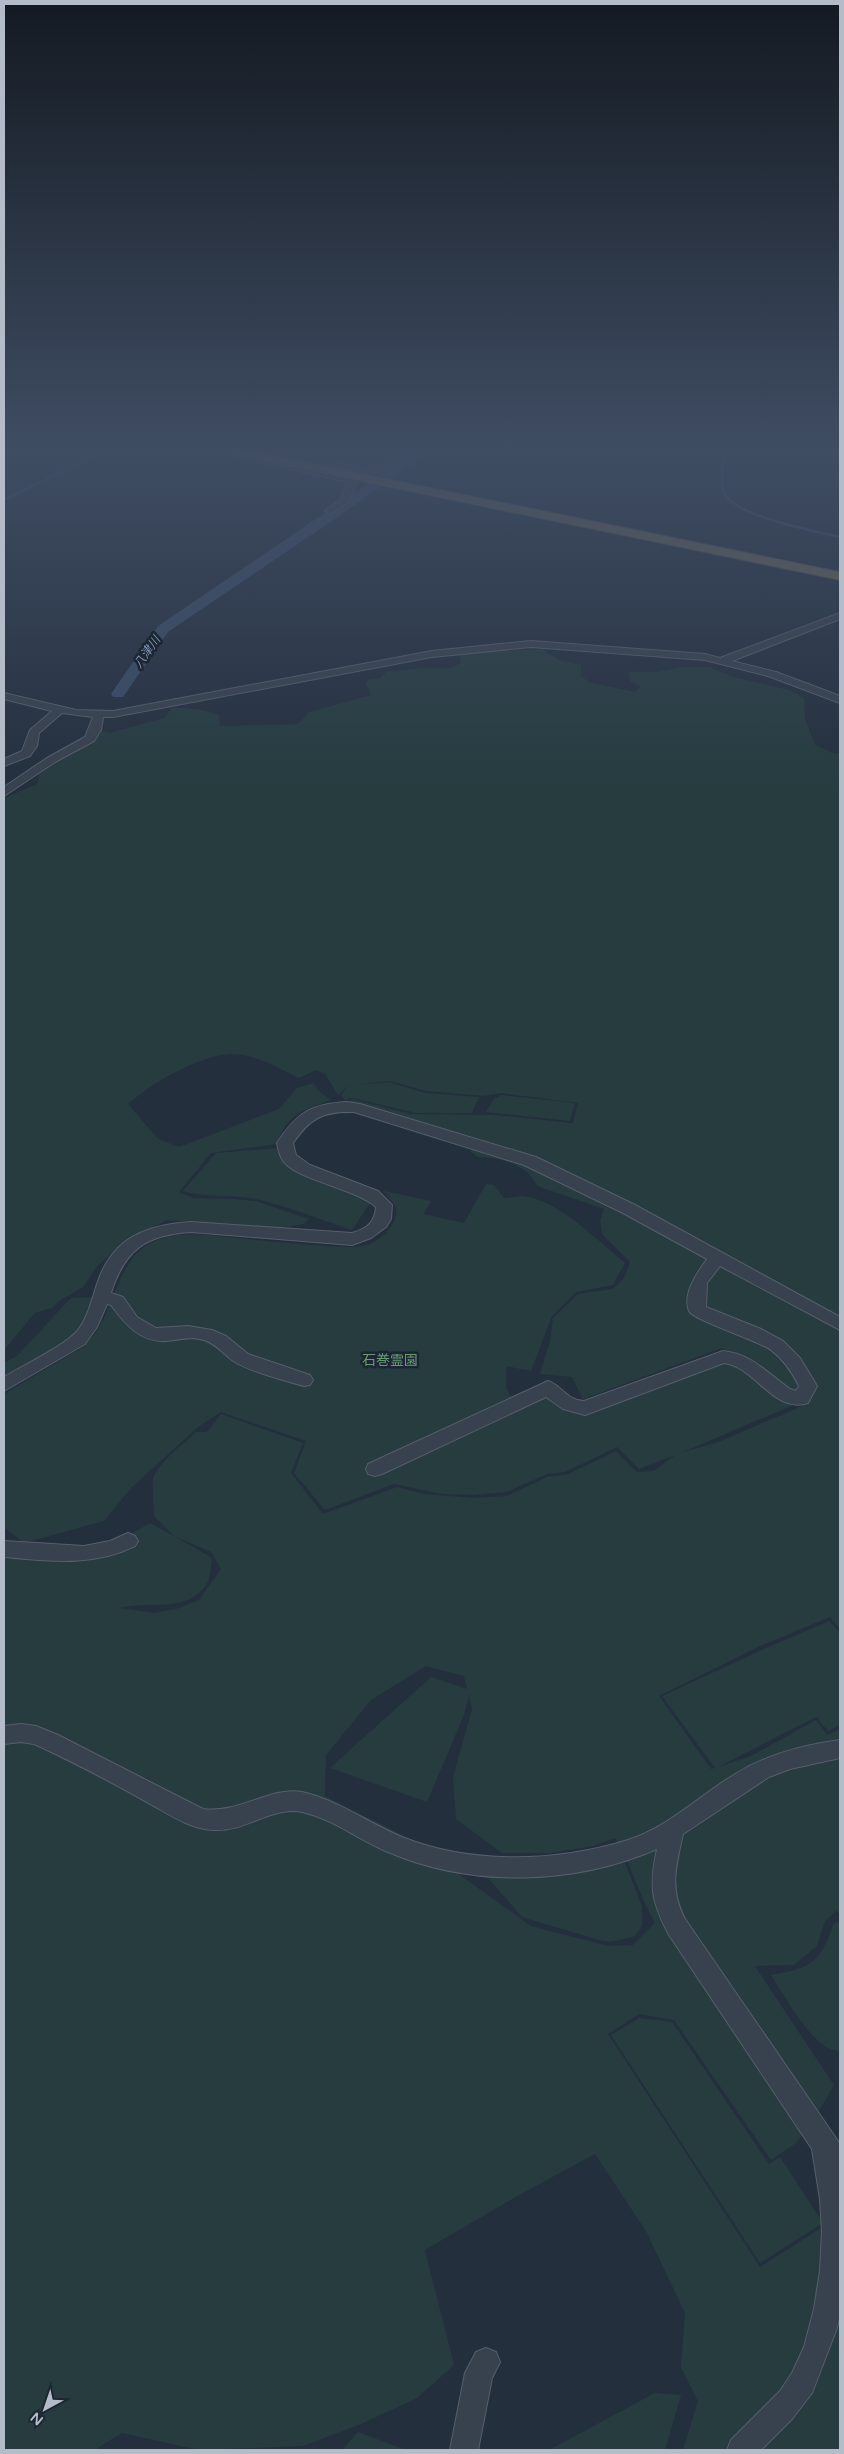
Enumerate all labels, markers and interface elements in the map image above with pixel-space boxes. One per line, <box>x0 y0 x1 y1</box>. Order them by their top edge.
water label: 八津川 <box>131 632 164 671</box>
park label: 石巻霊園 <box>362 1352 418 1369</box>
north arrow <box>20 2384 70 2434</box>
text: N <box>27 2408 47 2429</box>

